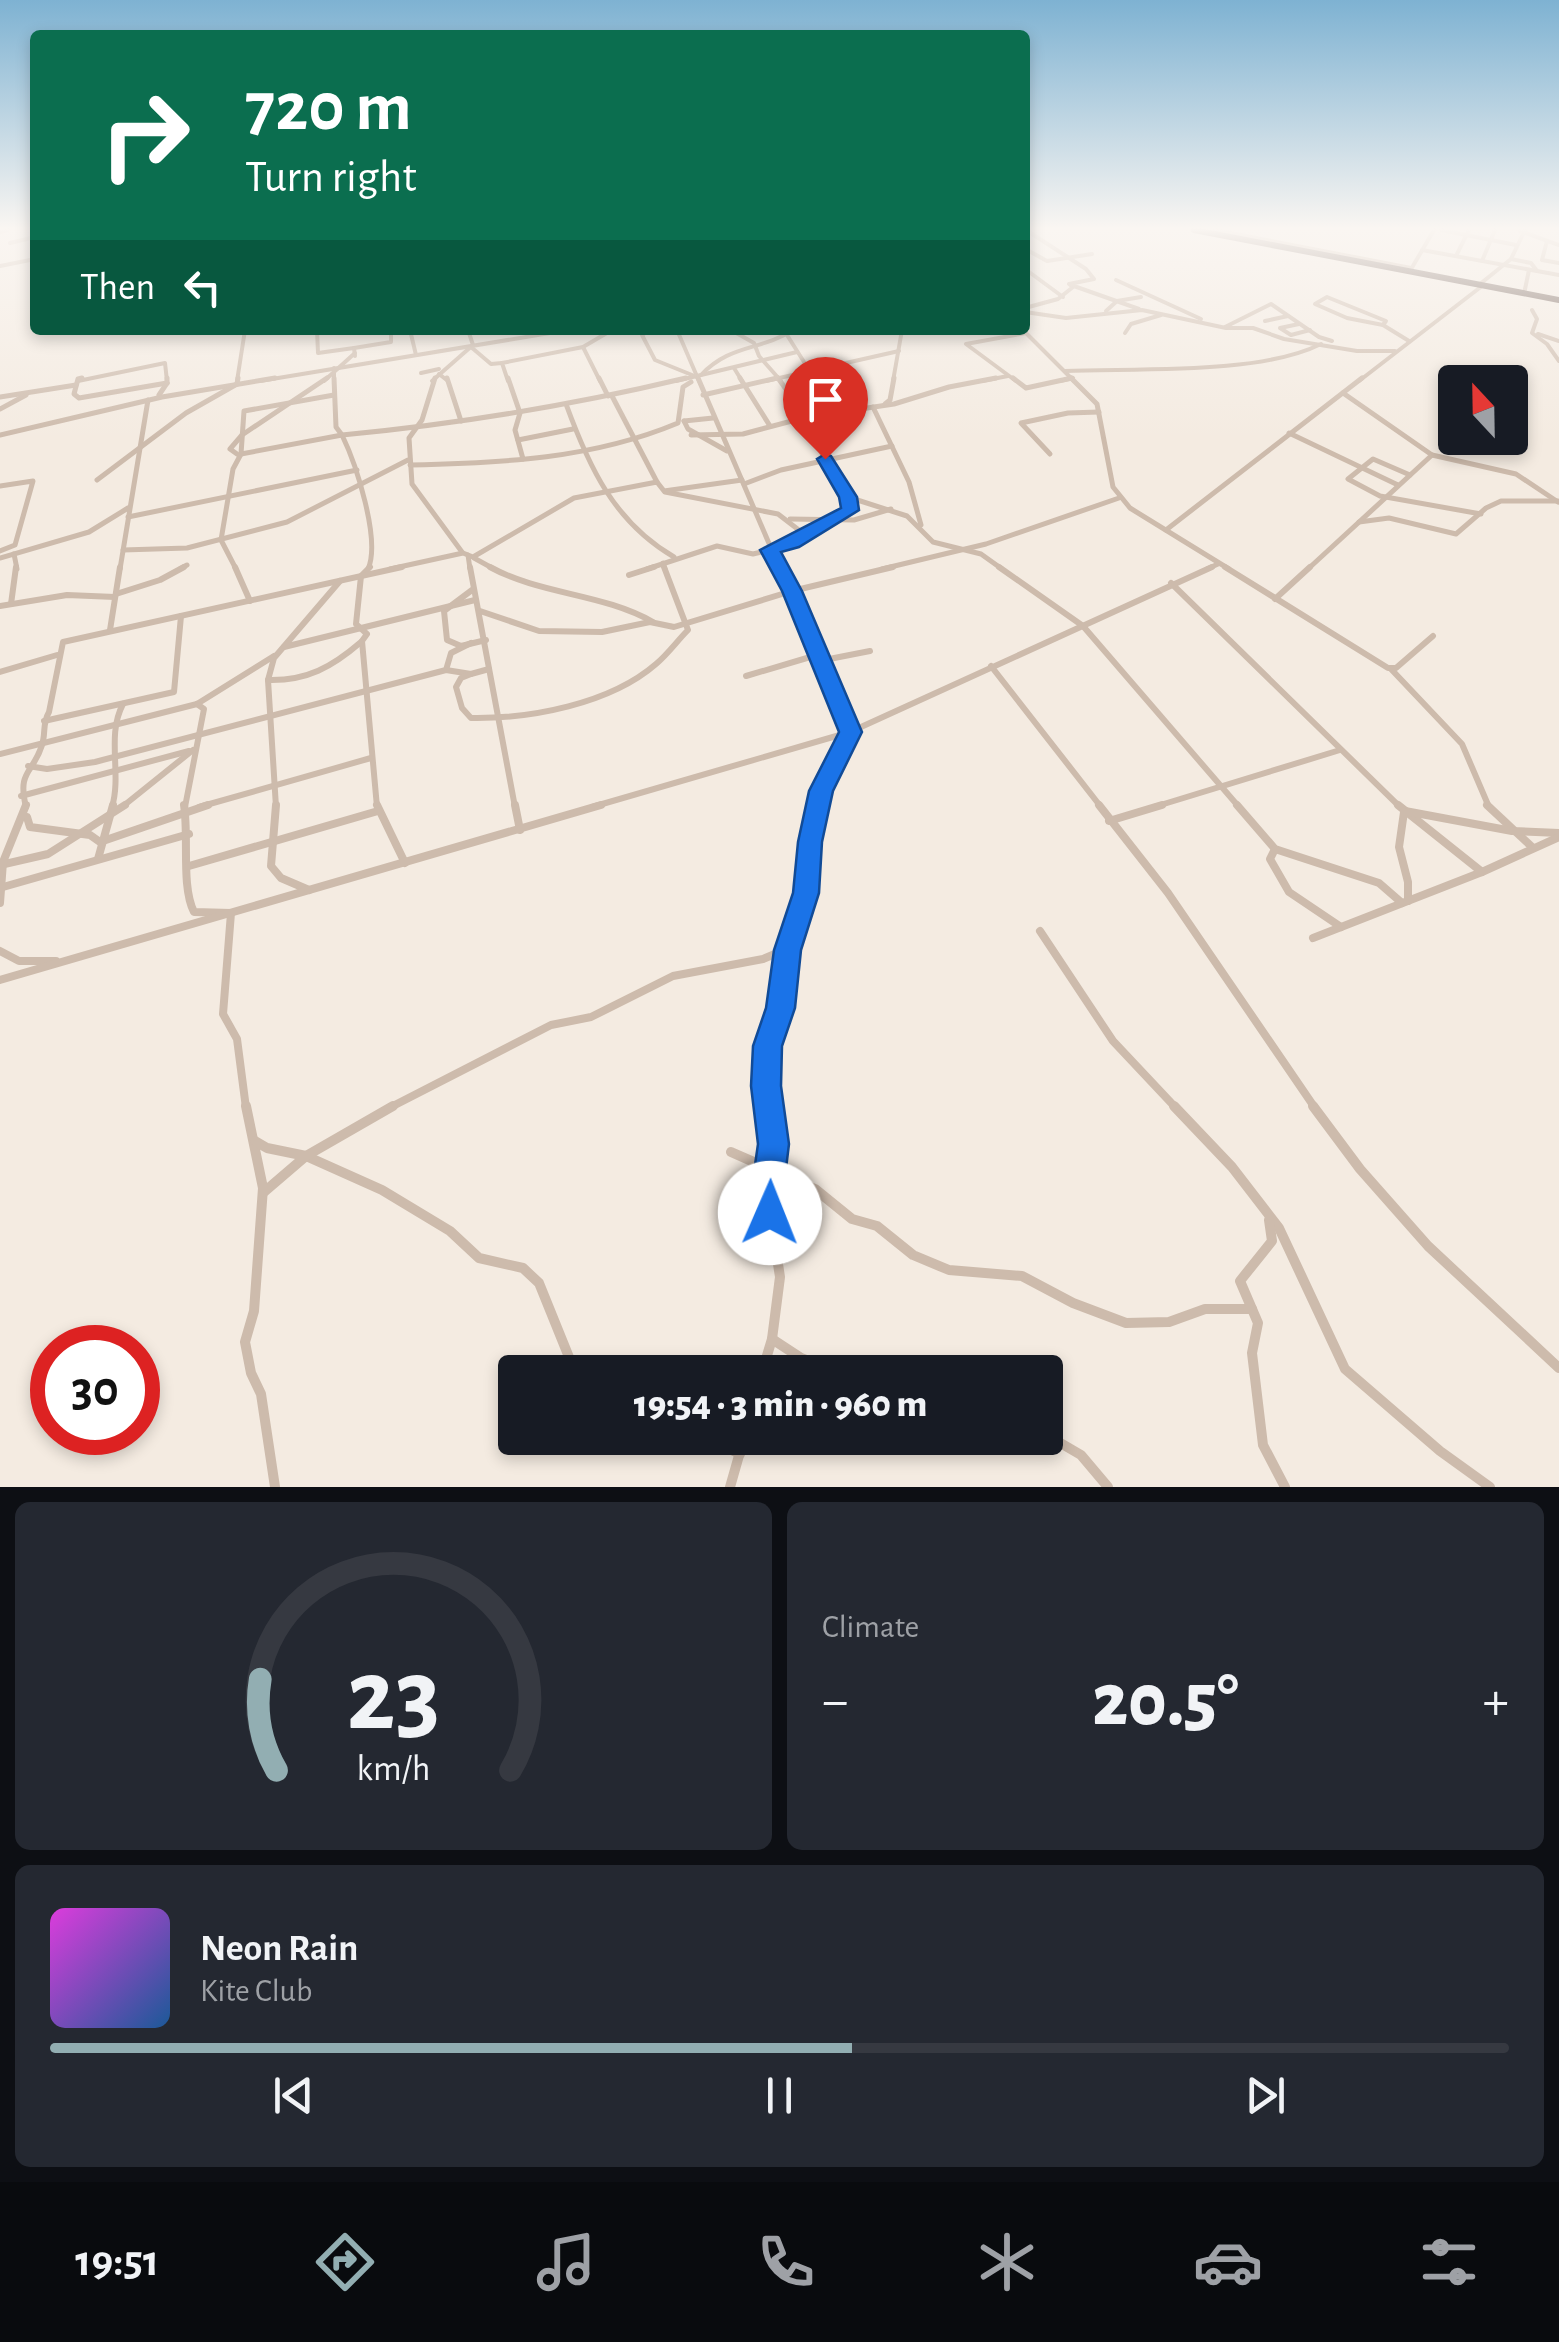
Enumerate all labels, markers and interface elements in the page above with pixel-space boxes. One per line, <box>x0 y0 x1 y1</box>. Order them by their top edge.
icon: right <box>80 70 210 200</box>
text: 720 m <box>245 73 412 143</box>
text: Turn right <box>245 155 417 200</box>
icon: left <box>175 260 230 315</box>
text: Then <box>80 269 155 307</box>
pin <box>783 357 868 460</box>
north arrow <box>1438 365 1528 455</box>
map controls <box>1438 365 1528 455</box>
icon: arrive <box>798 372 853 427</box>
position arrow <box>718 1161 822 1265</box>
speed limit sign: 30 <box>30 1325 160 1455</box>
text: 19:54 · 3 min · 960 m <box>634 1386 927 1424</box>
text: Climate <box>822 1611 919 1643</box>
text: 23 <box>347 1645 440 1749</box>
text: 20.5° <box>1092 1664 1239 1739</box>
text: − <box>822 1674 848 1729</box>
text: + <box>1483 1674 1509 1729</box>
text: km/h <box>357 1751 430 1787</box>
text: Neon Rain <box>200 1930 358 1968</box>
text: Kite Club <box>200 1975 312 2007</box>
icon: previous <box>266 2068 321 2123</box>
icon: pause <box>752 2068 807 2123</box>
icon: next <box>1238 2068 1293 2123</box>
icon: directions <box>310 2227 380 2297</box>
icon: music <box>531 2227 601 2297</box>
icon: phone <box>751 2227 821 2297</box>
icon: climate <box>972 2227 1042 2297</box>
icon: car <box>1193 2227 1263 2297</box>
icon: filters <box>1414 2227 1484 2297</box>
text: 19:51 <box>75 2239 159 2284</box>

